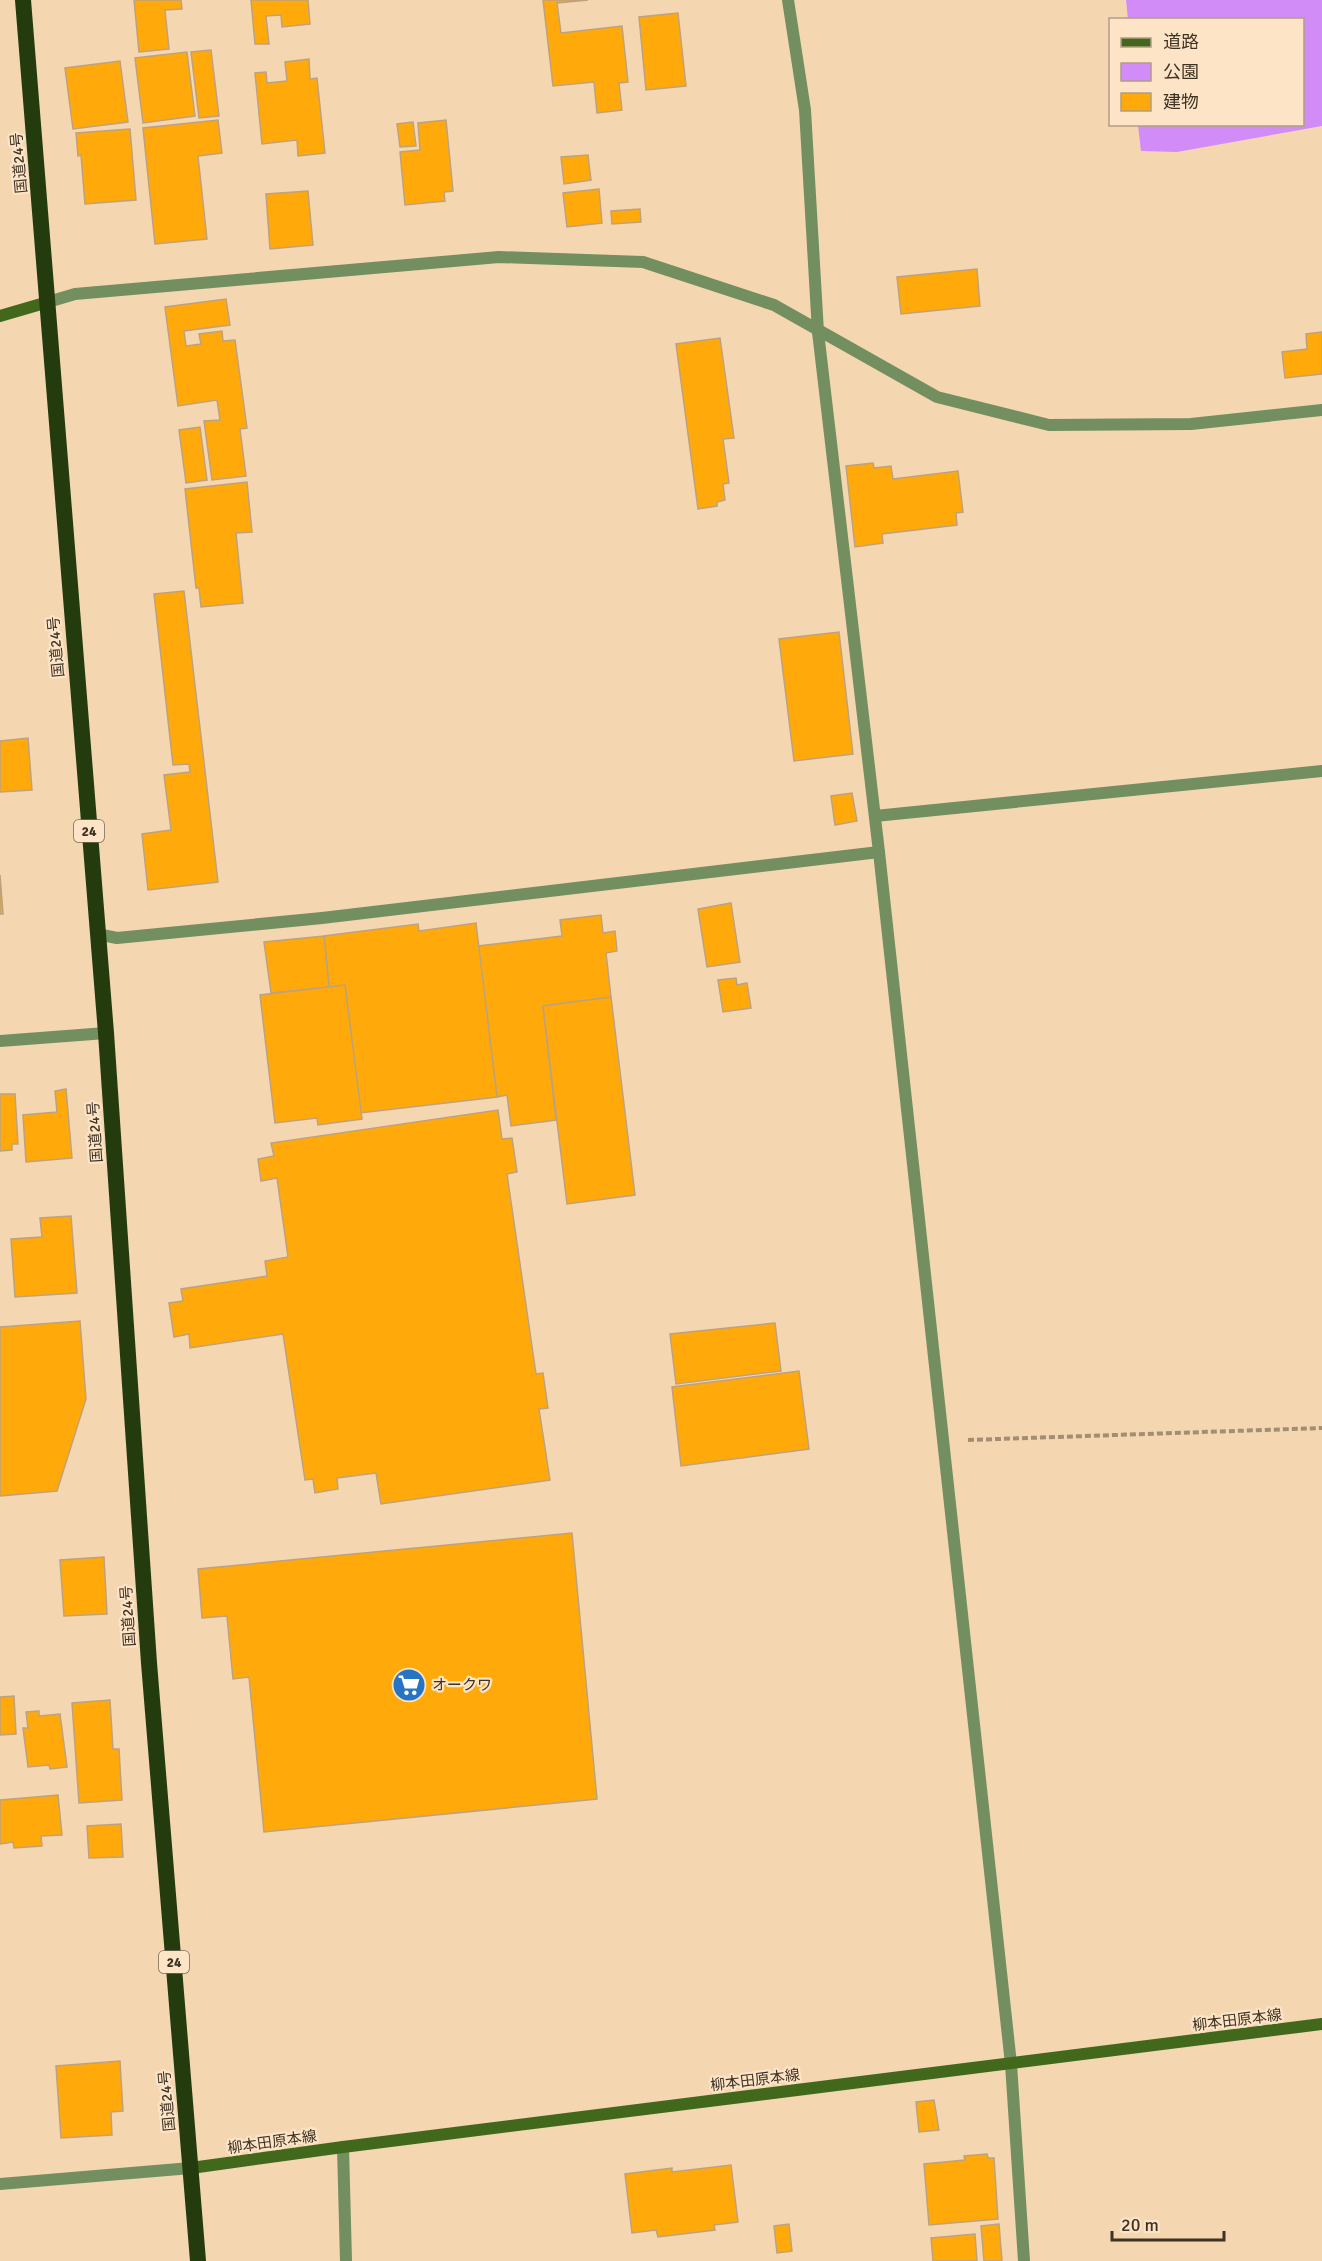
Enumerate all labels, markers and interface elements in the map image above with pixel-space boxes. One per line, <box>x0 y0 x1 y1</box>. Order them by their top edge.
legend <box>1109 18 1304 126</box>
text: 道路 <box>1163 31 1199 53</box>
text: 公園 <box>1163 61 1199 83</box>
text: 建物 <box>1163 91 1199 113</box>
street label: 国道24号 <box>7 132 31 194</box>
street label: 国道24号 <box>44 616 68 678</box>
road number: 24 <box>74 820 104 842</box>
street label: 国道24号 <box>84 1101 106 1163</box>
street label: 国道24号 <box>117 1585 139 1647</box>
supermarket icon: オークワ <box>391 1667 427 1703</box>
place label: オークワ <box>432 1676 492 1694</box>
road number: 24 <box>159 1951 189 1973</box>
street label: 柳本田原本線 <box>1191 2006 1283 2034</box>
street label: 柳本田原本線 <box>709 2066 801 2094</box>
street label: 国道24号 <box>155 2070 179 2132</box>
street label: 柳本田原本線 <box>226 2127 318 2157</box>
scale bar <box>1112 2204 1224 2242</box>
text: 20 m <box>1121 2214 1159 2236</box>

